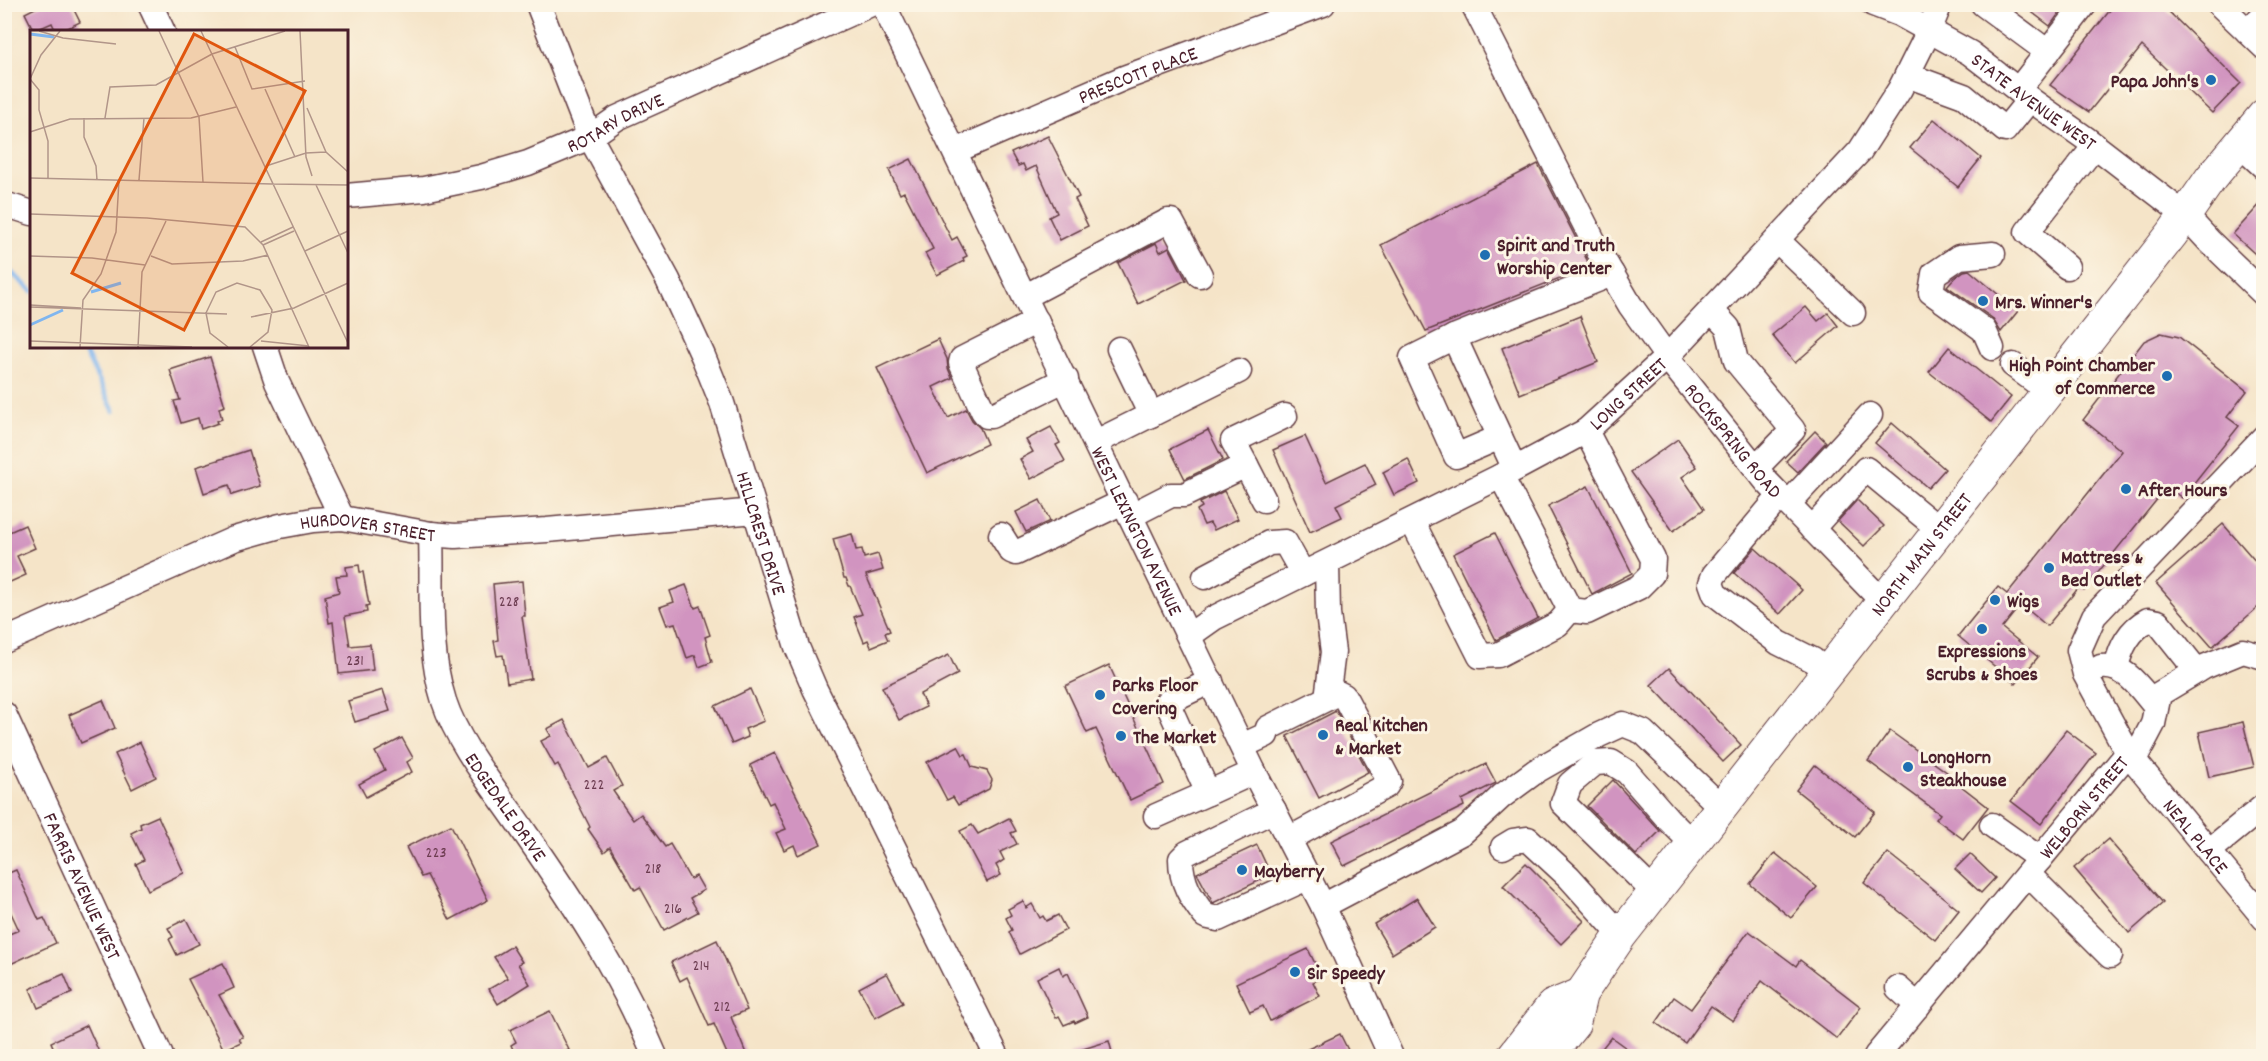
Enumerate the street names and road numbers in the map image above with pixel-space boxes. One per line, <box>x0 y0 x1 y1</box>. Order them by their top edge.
street label: PRESCOTT PLACE <box>1075 41 1202 113</box>
street label: STATE AVENUE WEST <box>1964 48 2101 159</box>
street label: ROTARY DRIVE <box>563 88 669 162</box>
street label: LONG STREET <box>1584 352 1675 438</box>
street label: ROCKSPRING ROAD <box>1676 378 1787 506</box>
street label: WEST LEXINGTON AVENUE <box>1082 443 1188 621</box>
street label: HILLCREST DRIVE <box>727 469 791 599</box>
street label: NORTH MAIN STREET <box>1865 488 1980 623</box>
street label: HURDOVER STREET <box>298 507 436 551</box>
street label: EDGEDALE DRIVE <box>456 748 552 868</box>
street label: WELBORN STREET <box>2034 751 2137 866</box>
street label: NEAL PLACE <box>2155 794 2233 881</box>
street label: FARRIS AVENUE WEST <box>34 809 126 965</box>

